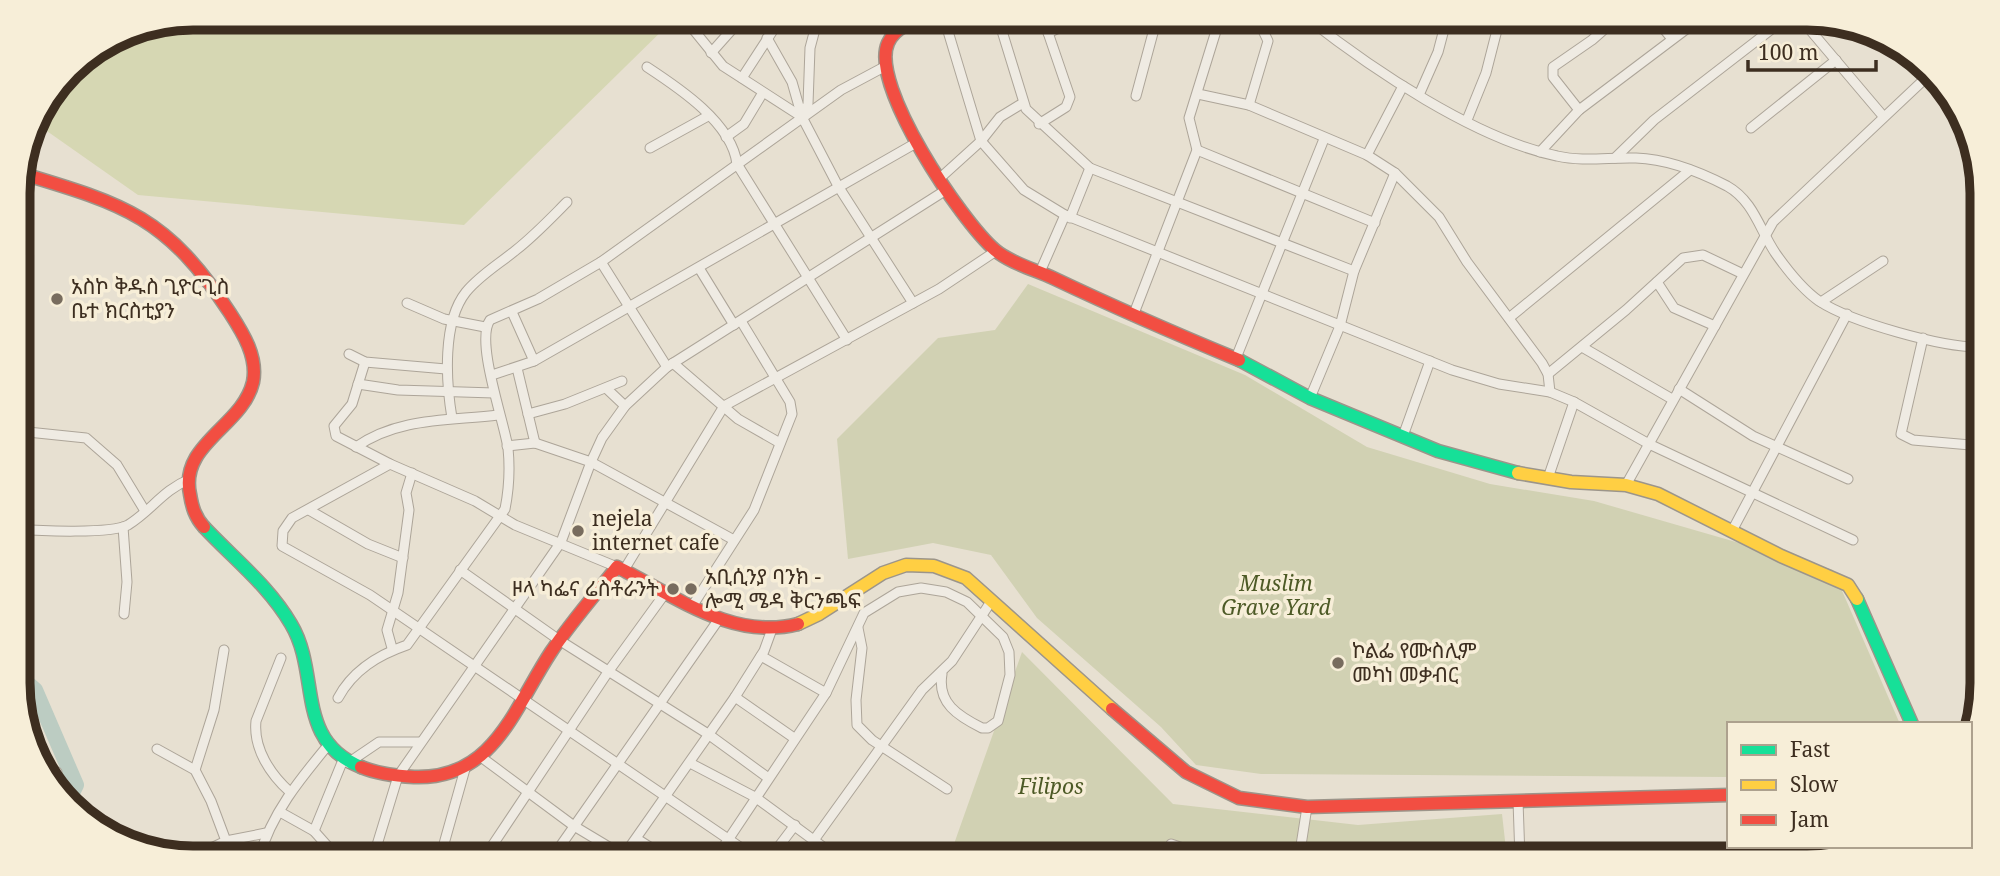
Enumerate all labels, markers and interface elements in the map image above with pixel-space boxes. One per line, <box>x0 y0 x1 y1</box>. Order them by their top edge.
scale bar <box>1748 28 1876 72</box>
text: 100 m <box>1758 38 1819 66</box>
place label: አስኮ ቅዱስ ጊዮርጊስ ቤተ ክርስቲያን <box>71 272 229 324</box>
marker: አስኮ ቅዱስ ጊዮርጊስ ቤተ ክርስቲያን <box>49 291 65 307</box>
place label: nejela internet cafe <box>592 504 720 556</box>
marker: nejela internet cafe <box>570 523 586 539</box>
place label: አቢሲንያ ባንክ - ሎሚ ሜዳ ቅርንጫፍ <box>705 562 861 614</box>
park label: Muslim Grave Yard <box>1221 569 1331 621</box>
place label: ዞላ ካፌና ሬስቶራንት <box>512 574 659 602</box>
marker: ዞላ ካፌና ሬስቶራንት <box>665 581 681 597</box>
marker: አቢሲንያ ባንክ - ሎሚ ሜዳ ቅርንጫፍ <box>683 581 699 597</box>
place label: ኮልፌ የሙስሊም መካነ መቃብር <box>1352 636 1477 688</box>
marker: ኮልፌ የሙስሊም መካነ መቃብር <box>1330 655 1346 671</box>
legend <box>1727 722 1972 848</box>
text: Fast <box>1790 735 1830 763</box>
text: Slow <box>1790 770 1839 798</box>
park label: Filipos <box>1017 772 1084 800</box>
text: Jam <box>1789 805 1829 833</box>

